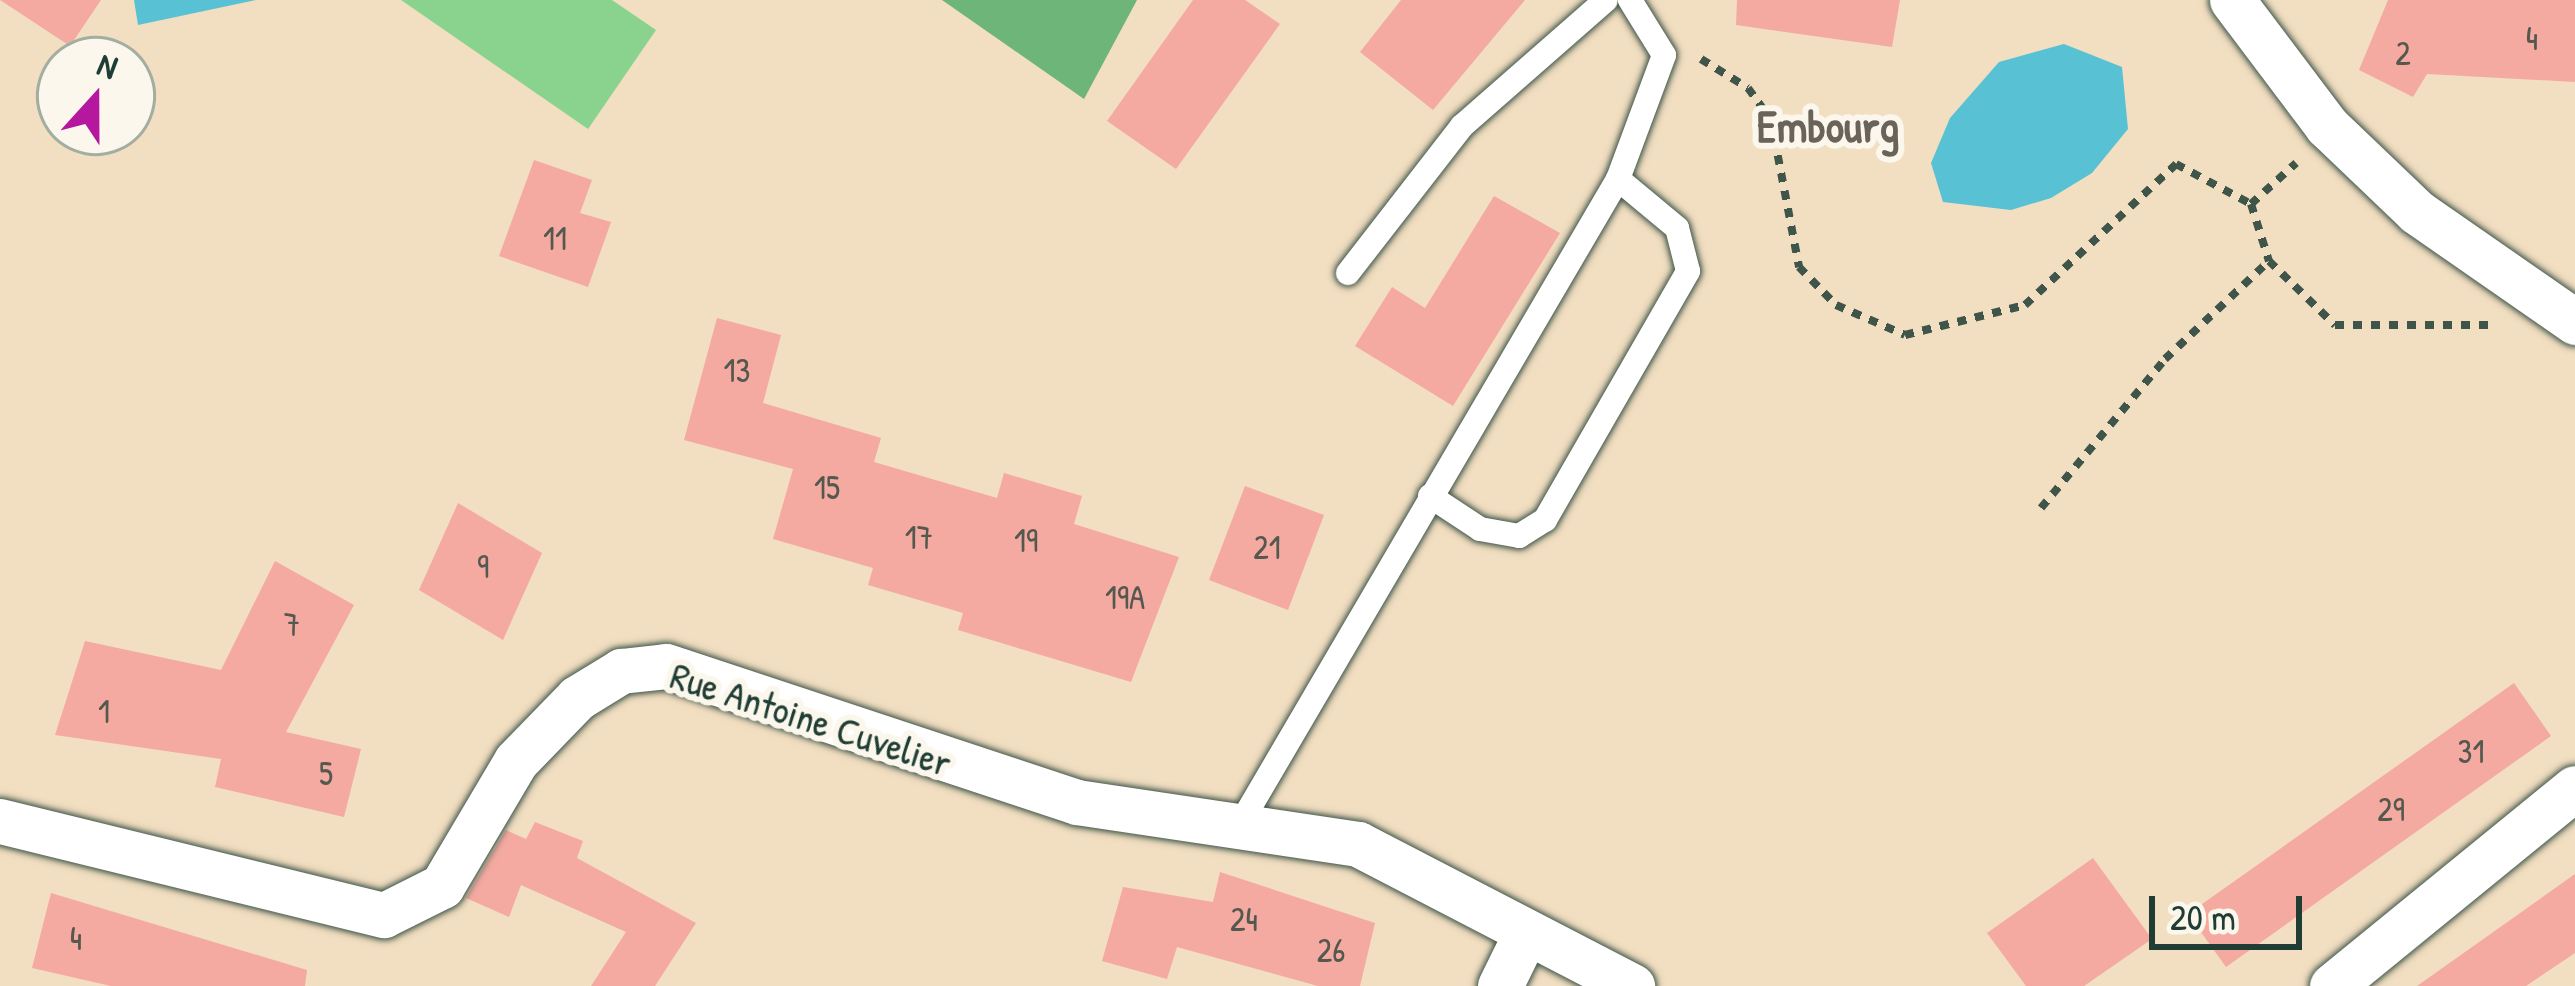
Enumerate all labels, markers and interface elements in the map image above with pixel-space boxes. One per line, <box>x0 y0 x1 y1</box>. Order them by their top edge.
house number: 4 <box>2526 19 2538 59</box>
house number: 2 <box>2395 34 2411 74</box>
north arrow <box>36 36 156 156</box>
text: N <box>92 42 124 89</box>
district label: Embourg <box>1757 99 1899 153</box>
house number: 11 <box>543 219 567 259</box>
house number: 13 <box>724 351 750 391</box>
house number: 15 <box>814 468 840 508</box>
house number: 17 <box>905 518 933 558</box>
house number: 19 <box>1014 521 1038 561</box>
house number: 21 <box>1253 528 1281 568</box>
house number: 9 <box>477 547 489 587</box>
house number: 19A <box>1105 578 1145 618</box>
house number: 7 <box>284 605 300 645</box>
street label: Rue Antoine Cuvelier <box>665 652 957 786</box>
house number: 1 <box>98 692 110 732</box>
house number: 31 <box>2458 732 2484 772</box>
house number: 5 <box>319 754 333 794</box>
house number: 29 <box>2377 790 2405 830</box>
scale bar <box>2155 872 2308 946</box>
text: 20 m <box>2170 892 2236 941</box>
house number: 24 <box>1230 900 1258 940</box>
house number: 4 <box>70 919 82 959</box>
house number: 26 <box>1317 931 1345 971</box>

